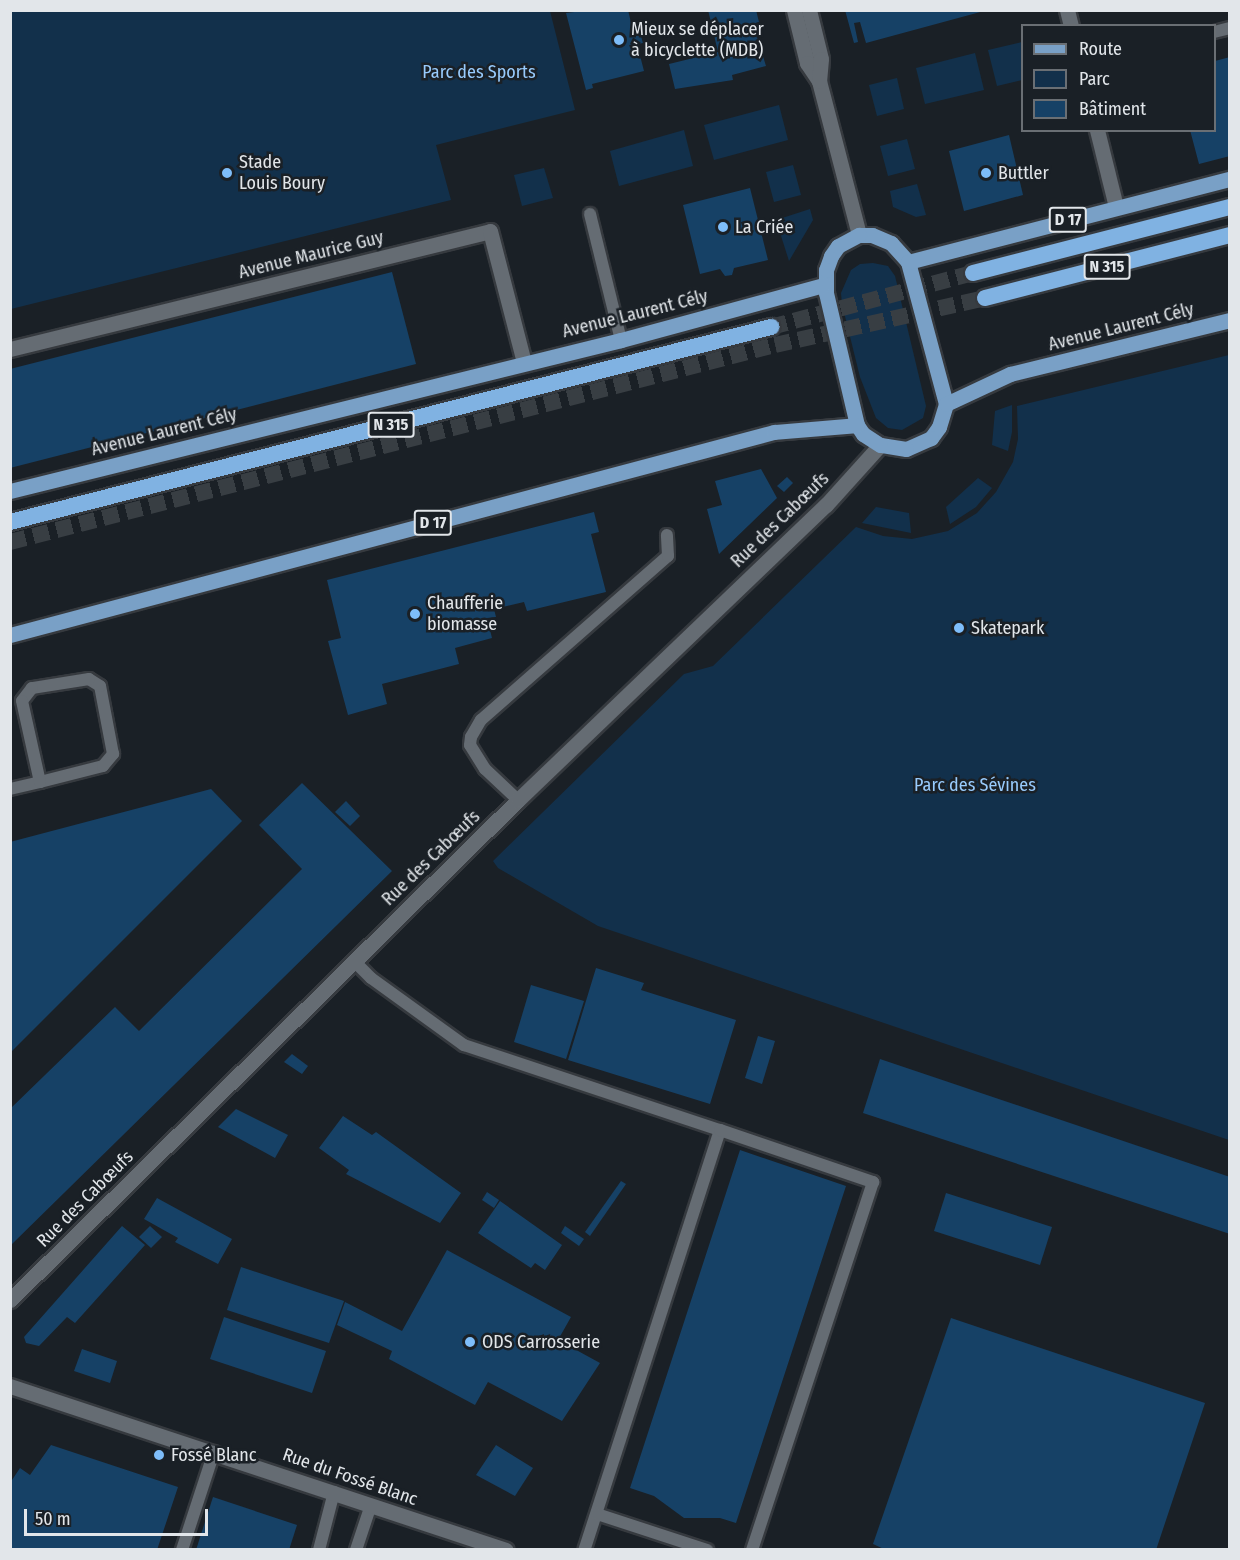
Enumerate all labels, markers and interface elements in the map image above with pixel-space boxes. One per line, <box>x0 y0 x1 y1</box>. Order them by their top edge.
place label: Mieux se déplacer à bicyclette (MDB) <box>631 19 764 62</box>
legend <box>1021 24 1216 132</box>
marker: Mieux se déplacer à bicyclette (MDB) <box>612 33 626 47</box>
text: Route <box>1079 38 1122 60</box>
park label: Parc des Sports <box>422 61 536 83</box>
text: Parc <box>1079 68 1110 90</box>
text: Bâtiment <box>1079 98 1146 120</box>
place label: Stade Louis Boury <box>239 152 325 195</box>
place label: Buttler <box>998 162 1049 184</box>
marker: Stade Louis Boury <box>220 166 234 180</box>
marker: Buttler <box>979 166 993 180</box>
road number: D 17 <box>1048 207 1088 233</box>
place label: La Criée <box>735 216 793 238</box>
marker: La Criée <box>716 220 730 234</box>
street label: Avenue Maurice Guy <box>236 227 386 283</box>
road number: N 315 <box>1083 254 1131 280</box>
street label: Avenue Laurent Cély <box>560 286 710 342</box>
street label: Avenue Laurent Cély <box>1046 299 1196 355</box>
street label: Avenue Laurent Cély <box>89 404 239 460</box>
road number: N 315 <box>367 412 415 438</box>
street label: Rue des Cabœufs <box>727 468 833 572</box>
road number: D 17 <box>414 510 452 536</box>
place label: Chaufferie biomasse <box>427 593 503 636</box>
marker: Chaufferie biomasse <box>408 607 422 621</box>
place label: Skatepark <box>971 617 1044 639</box>
marker: Skatepark <box>952 621 966 635</box>
park label: Parc des Sévines <box>914 774 1036 796</box>
street label: Rue des Cabœufs <box>378 806 484 910</box>
street label: Rue des Cabœufs <box>32 1146 138 1252</box>
place label: ODS Carrosserie <box>482 1331 600 1353</box>
marker: ODS Carrosserie <box>463 1335 477 1349</box>
place label: Fossé Blanc <box>171 1444 257 1466</box>
street label: Rue du Fossé Blanc <box>280 1444 420 1510</box>
marker: Fossé Blanc <box>152 1448 166 1462</box>
scale bar <box>27 1497 212 1535</box>
text: 50 m <box>35 1508 71 1530</box>

